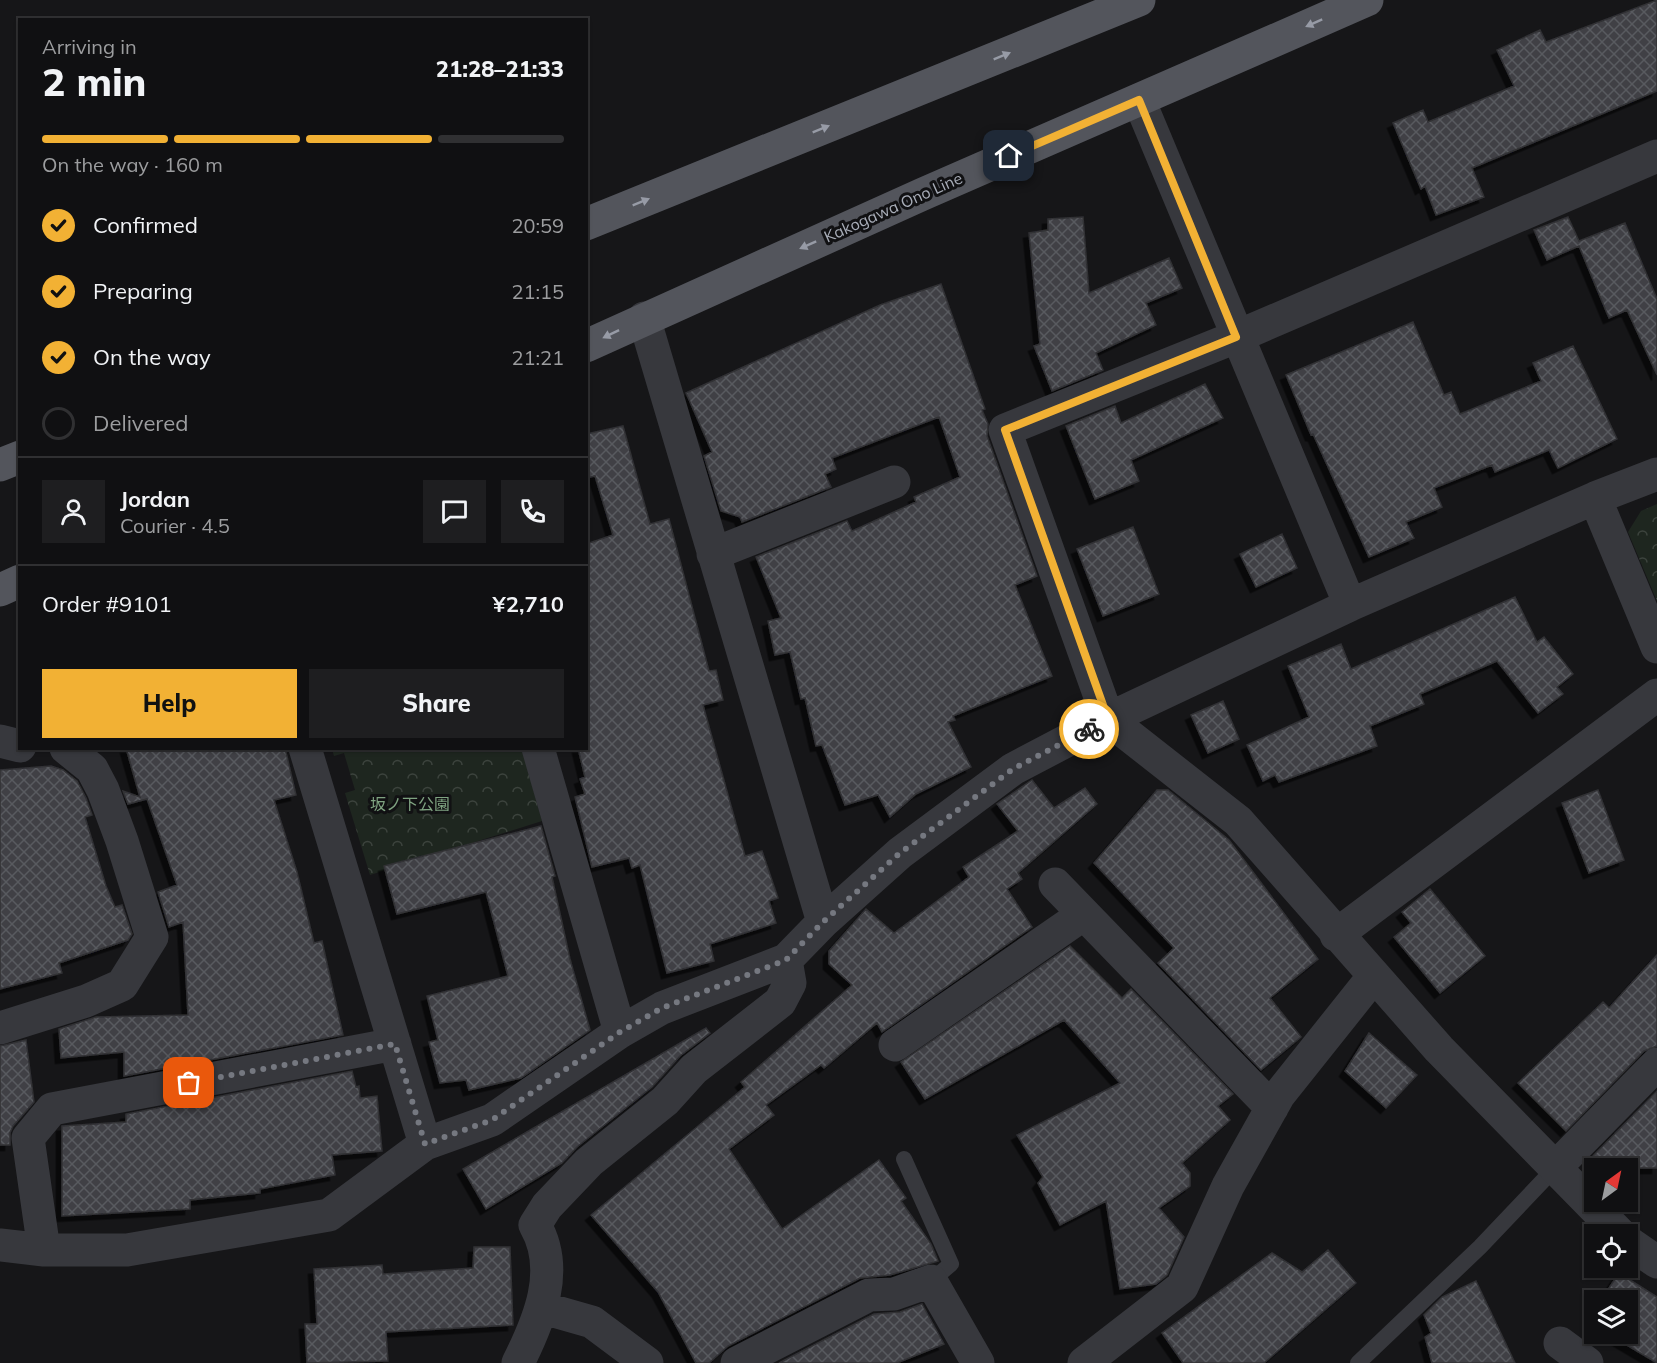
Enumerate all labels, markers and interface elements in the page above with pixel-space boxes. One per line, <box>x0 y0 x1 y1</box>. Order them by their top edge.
one-way arrow <box>1305 19 1322 28</box>
text: Arriving in <box>42 34 137 59</box>
one-way arrow <box>993 51 1011 60</box>
text: 21:28–21:33 <box>436 55 564 83</box>
text: 2 min <box>42 57 147 106</box>
one-way arrow <box>813 124 831 134</box>
pin <box>983 130 1034 181</box>
icon: home <box>992 139 1025 172</box>
text: On the way · 160 m <box>42 152 223 177</box>
street label: Kakogawa Ono Line <box>821 168 965 246</box>
one-way arrow <box>632 197 650 207</box>
icon: check <box>42 209 75 242</box>
text: Confirmed <box>93 211 198 239</box>
text: 20:59 <box>511 213 564 238</box>
one-way arrow <box>798 240 816 250</box>
icon: check <box>42 275 75 308</box>
text: Preparing <box>93 277 193 305</box>
text: 21:15 <box>511 279 564 304</box>
one-way arrow <box>603 329 620 339</box>
icon: check <box>42 341 75 374</box>
text: On the way <box>93 343 211 371</box>
text: 21:21 <box>511 345 564 370</box>
text: Delivered <box>93 409 188 437</box>
button: person <box>42 480 105 543</box>
button: chat <box>423 480 486 543</box>
button: phone <box>501 480 564 543</box>
text: Jordan <box>120 485 190 513</box>
text: Courier · 4.5 <box>120 513 230 538</box>
text: Order #9101 <box>42 590 172 618</box>
text: ¥2,710 <box>493 590 564 618</box>
button: Help <box>42 669 297 738</box>
button: Share <box>309 669 564 738</box>
courier <box>1059 699 1119 759</box>
icon: bike <box>1073 713 1106 746</box>
park label: 坂ノ下公園 <box>370 794 450 814</box>
pin <box>163 1057 214 1108</box>
icon: bag <box>172 1066 205 1099</box>
north arrow <box>1584 1158 1638 1212</box>
map controls <box>1584 1158 1638 1344</box>
button: locate <box>1584 1224 1638 1278</box>
button: layers <box>1584 1290 1638 1344</box>

